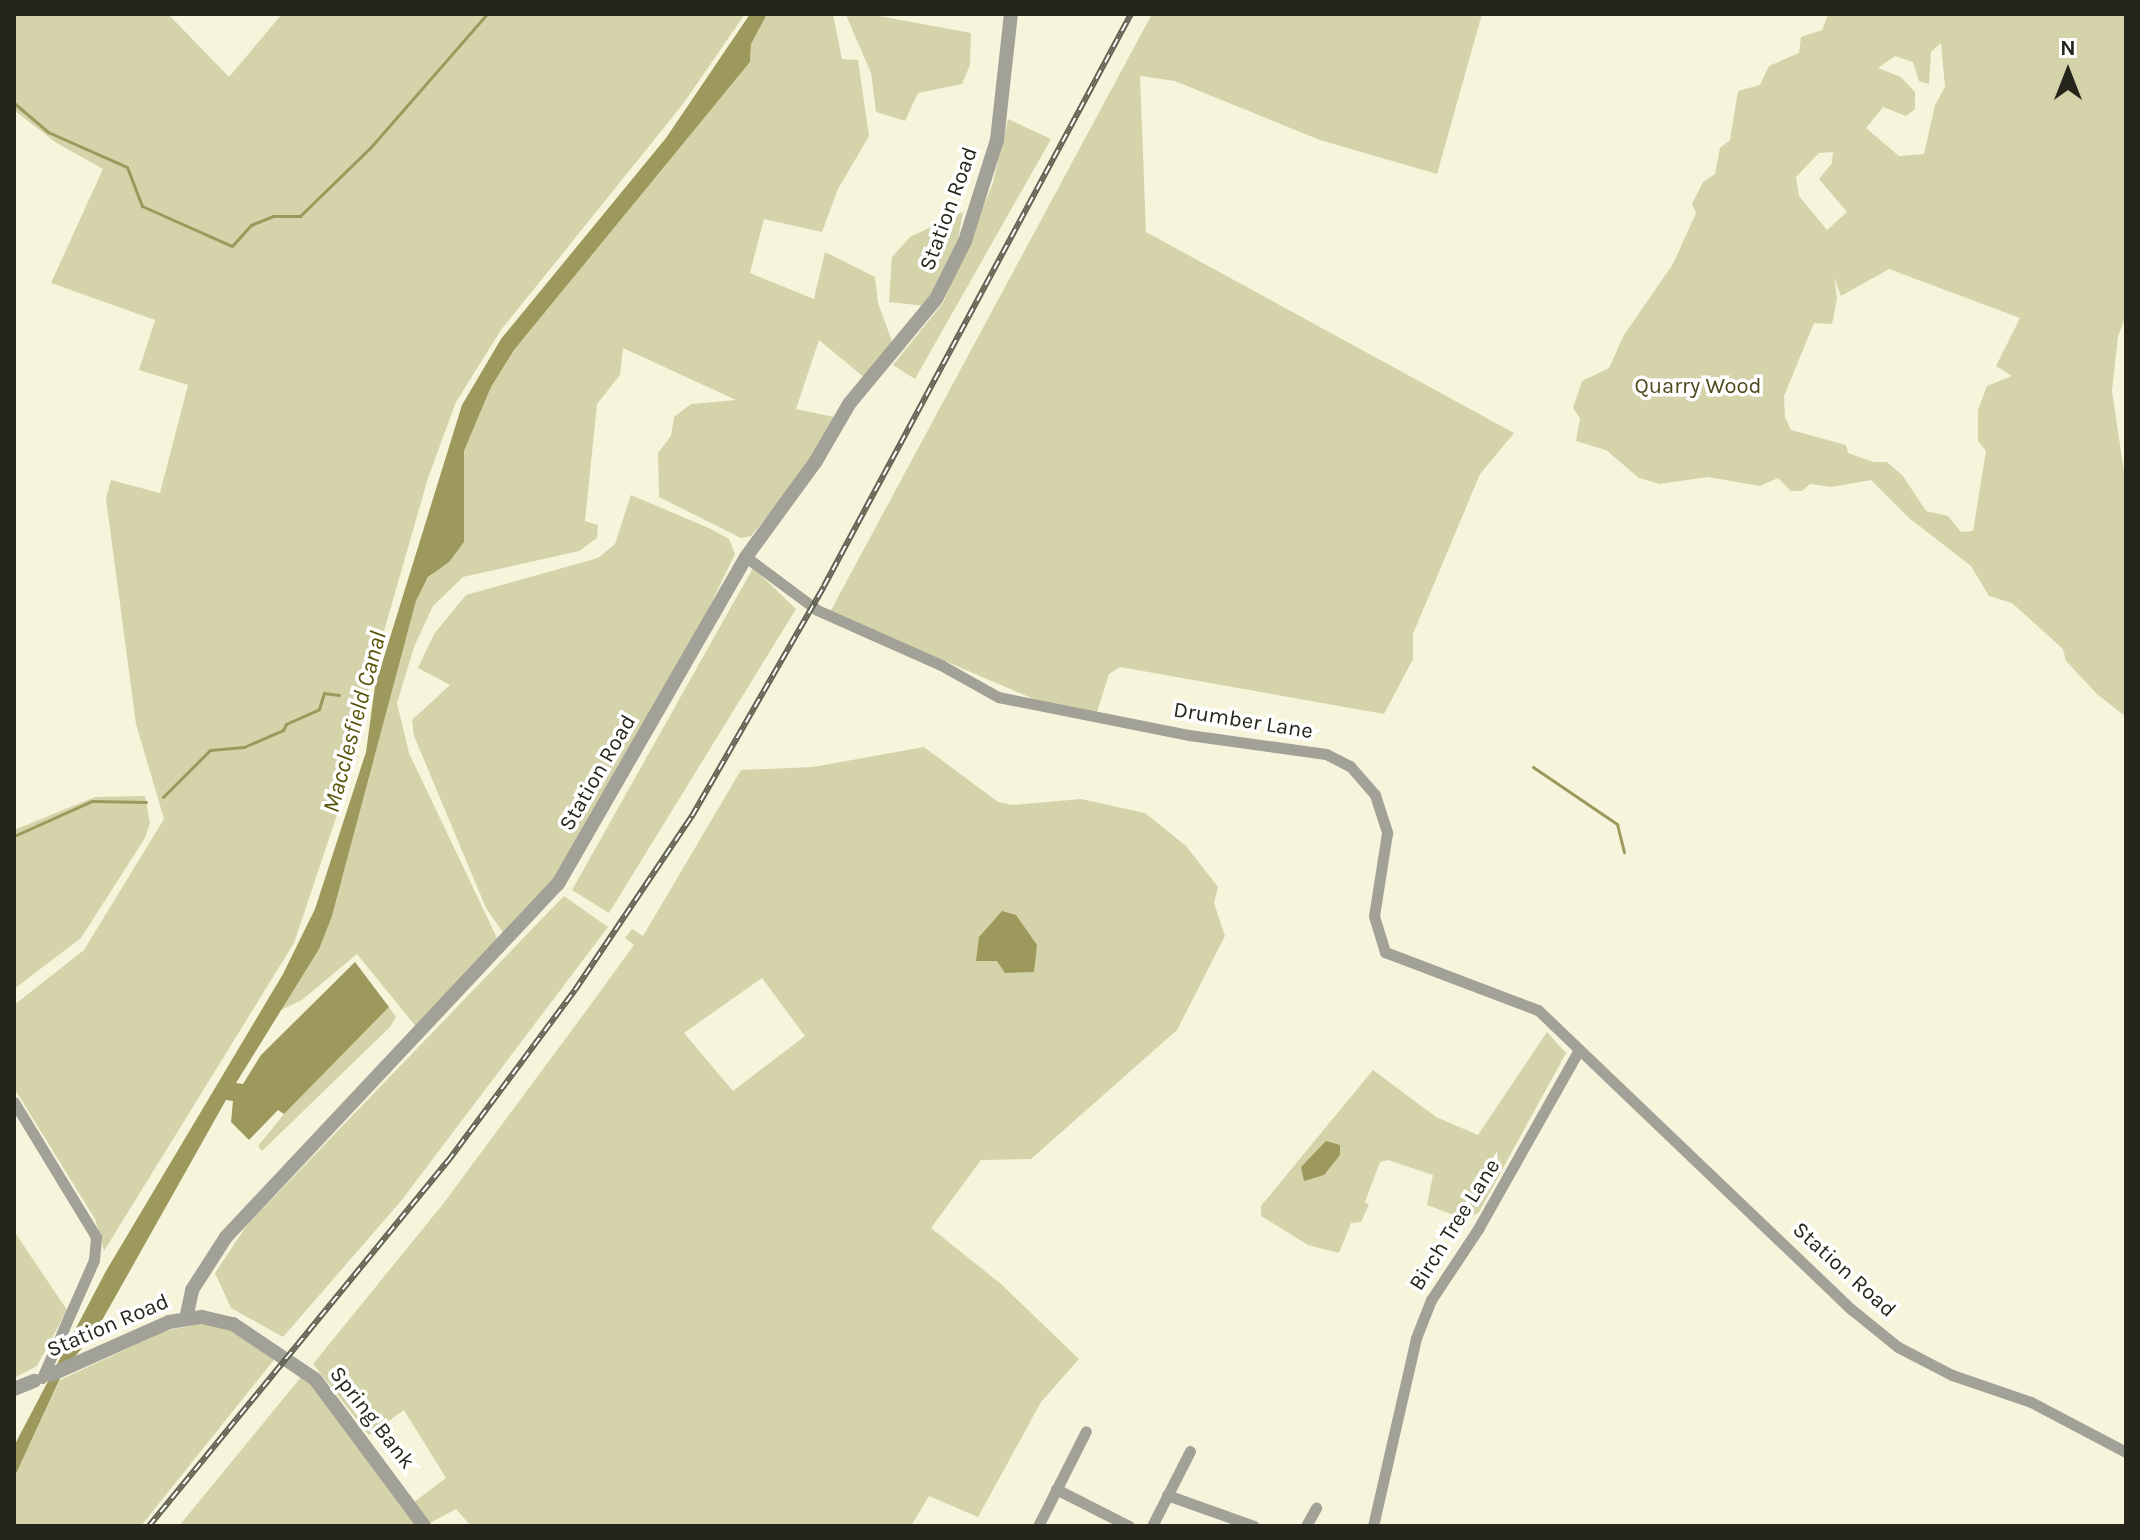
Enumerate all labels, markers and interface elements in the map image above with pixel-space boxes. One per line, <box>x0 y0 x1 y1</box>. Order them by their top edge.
north arrow <box>2028 32 2108 112</box>
text: N <box>2060 35 2076 61</box>
street label: Station Road <box>914 144 984 274</box>
park label: Quarry Wood <box>1634 374 1762 400</box>
water label: Macclesfield Canal <box>317 628 393 816</box>
street label: Drumber Lane <box>1171 697 1315 745</box>
street label: Station Road <box>554 710 642 836</box>
street label: Birch Tree Lane <box>1404 1154 1506 1296</box>
street label: Station Road <box>1787 1217 1901 1323</box>
street label: Station Road <box>43 1289 173 1363</box>
street label: Spring Bank <box>324 1361 420 1475</box>

